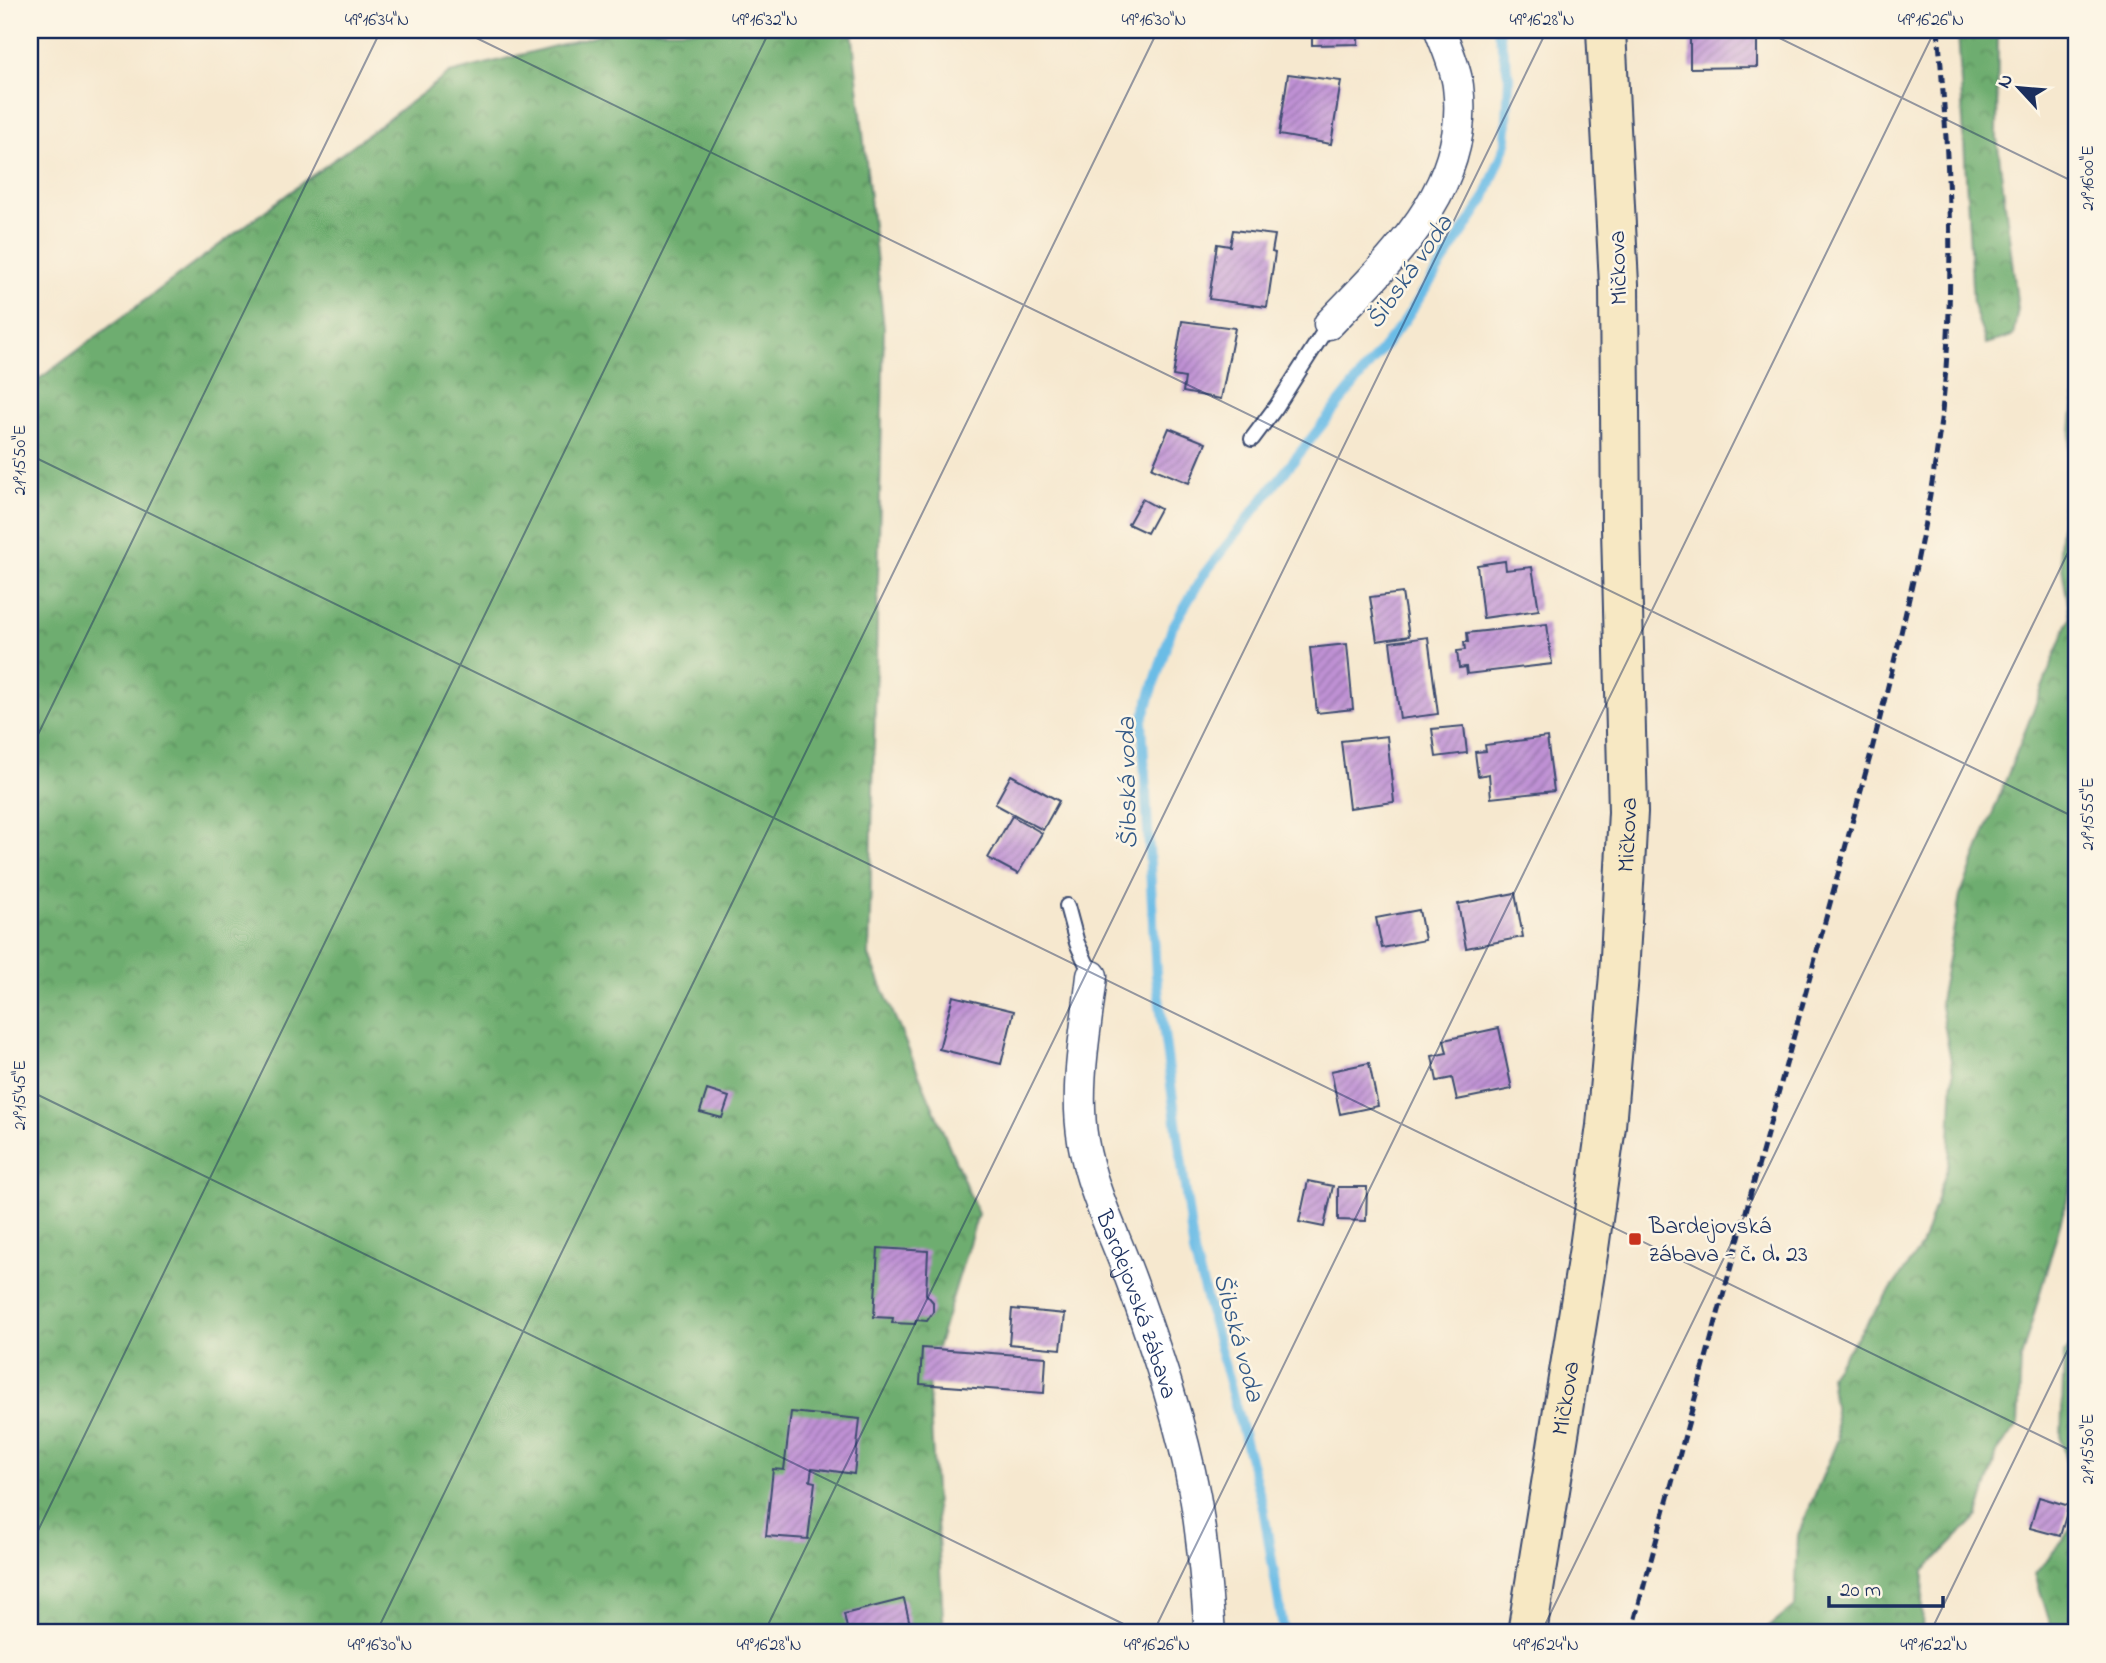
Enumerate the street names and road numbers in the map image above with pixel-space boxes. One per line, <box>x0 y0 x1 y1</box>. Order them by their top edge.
street label: Mičkova <box>1601 230 1638 306</box>
street label: Mičkova <box>1610 797 1648 873</box>
street label: Bardejovská zábava <box>1085 1204 1185 1403</box>
street label: Mičkova <box>1544 1359 1591 1438</box>

